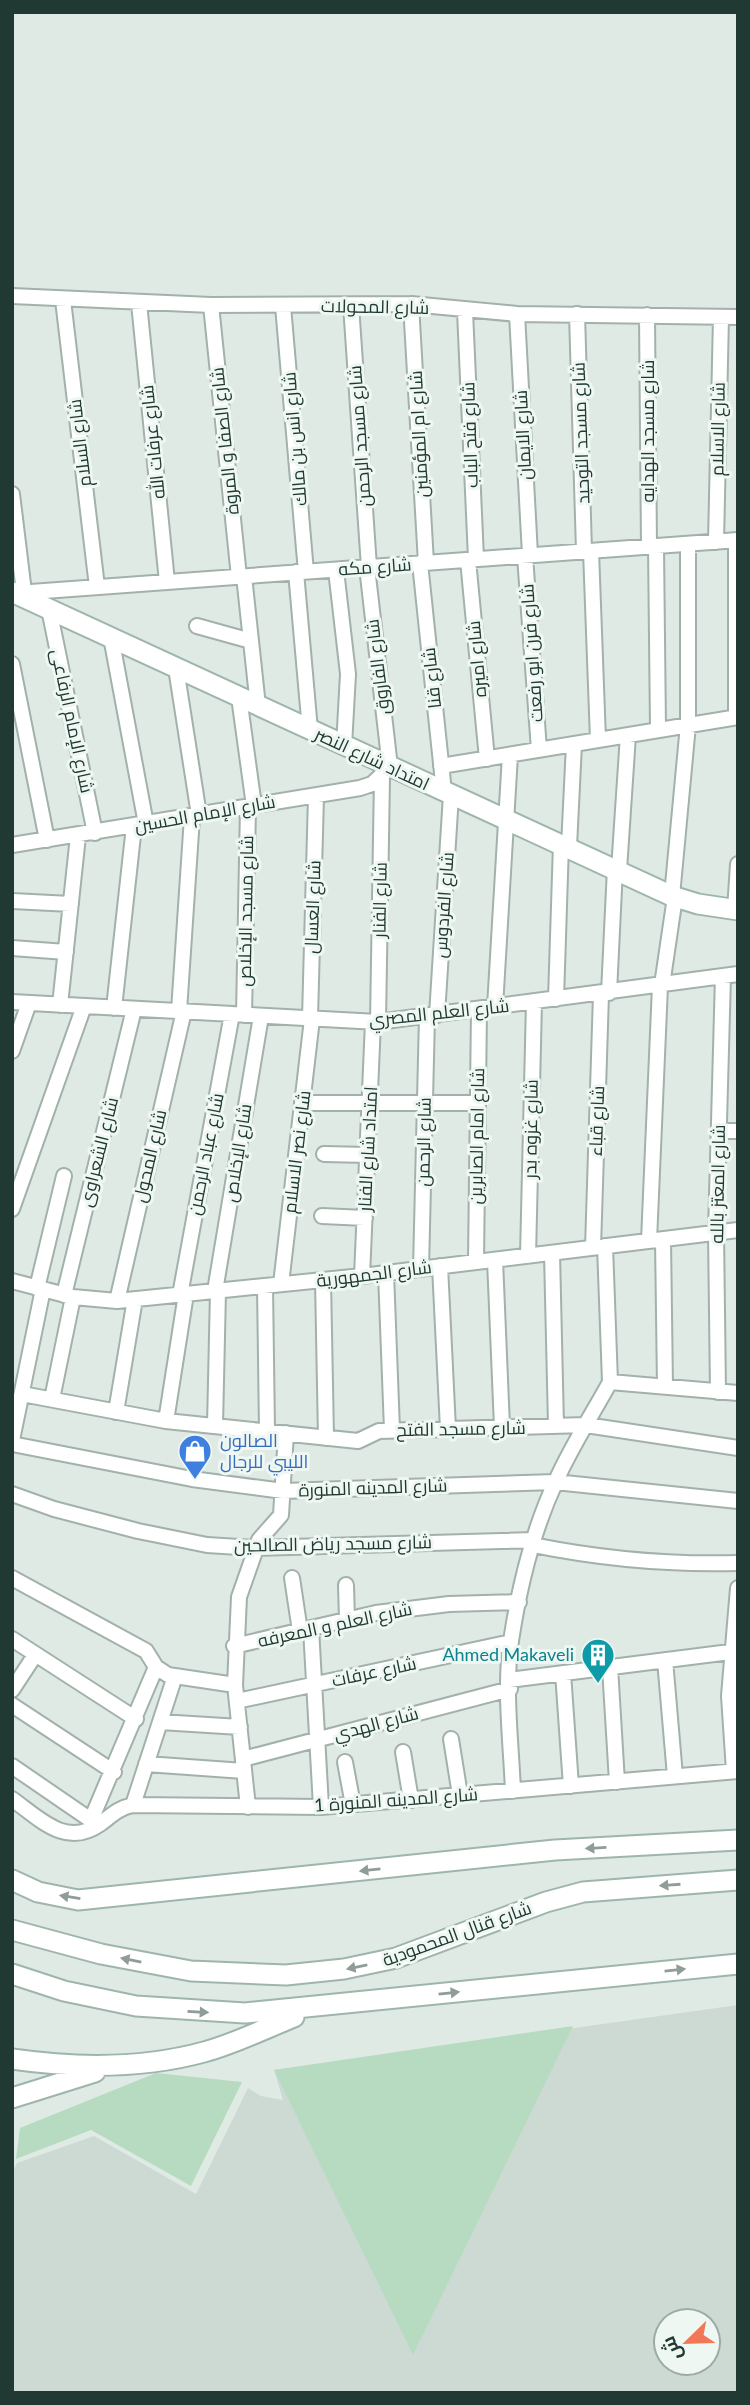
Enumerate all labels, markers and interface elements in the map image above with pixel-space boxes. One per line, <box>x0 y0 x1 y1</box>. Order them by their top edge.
street label: شارع المحولات <box>321 294 429 320</box>
street label: شارع مسجد الهدايه <box>636 360 660 502</box>
street label: شارع مسجد التوحيد <box>567 362 595 504</box>
street label: شارع مسجد الرحمن <box>343 365 377 507</box>
street label: شارع الصفا و المروة <box>205 366 245 516</box>
street label: شارع ام المؤمنين <box>404 370 434 498</box>
street label: شارع انس بن مالك <box>277 371 313 507</box>
street label: شارع فتح الباب <box>456 382 484 488</box>
street label: شارع الاسلام <box>705 382 731 476</box>
street label: شارع عرفات الله <box>135 384 171 500</box>
street label: شارع الايمان <box>509 389 537 481</box>
street label: شارع السلام <box>63 398 97 488</box>
street label: شارع مكه <box>338 552 412 582</box>
street label: شارع فرن ابو رفعت <box>515 583 549 723</box>
street label: شارع الفاروق <box>360 618 396 716</box>
street label: شارع اميره <box>462 620 492 698</box>
street label: شارع قنا <box>417 646 447 710</box>
street label: شارع الإمام الرفاعى <box>45 647 99 795</box>
street label: امتداد شارع النصر <box>310 721 433 796</box>
street label: شارع الإمام الحسين <box>133 790 277 838</box>
street label: شارع مسجد الإخلاص <box>233 835 259 987</box>
street label: شارع الفردوس <box>428 851 460 959</box>
street label: شارع العسال <box>299 860 327 954</box>
street label: شارع الفنار <box>367 862 393 939</box>
street label: شارع العلم المصري <box>368 994 511 1034</box>
street label: شارع امام الصابرين <box>464 1068 490 1204</box>
street label: شارع غزوه بدر <box>518 1079 544 1180</box>
street label: شارع قباء <box>584 1085 610 1157</box>
street label: امتداد شارع الفنار <box>353 1086 383 1213</box>
street label: شارع نصر الاسلام <box>278 1089 316 1215</box>
street label: شارع عباد الرحمن <box>182 1091 230 1217</box>
street label: شارع الشعراوى <box>74 1095 124 1209</box>
street label: شارع الرحمن <box>411 1097 437 1187</box>
street label: شارع الإخلاص <box>218 1102 258 1204</box>
street label: شارع المحول <box>128 1107 172 1205</box>
street label: شارع المعتز بالله <box>705 1124 731 1244</box>
street label: شارع الجمهورية <box>315 1255 433 1293</box>
street label: شارع مسجد الفتح <box>396 1416 526 1442</box>
place label: الصالون الليبي للرجال <box>220 1429 308 1476</box>
shop icon: الصالون الليبي للرجال <box>176 1432 214 1481</box>
street label: شارع المدينه المنورة <box>298 1473 448 1503</box>
street label: شارع مسجد رياض الصالحين <box>234 1530 432 1558</box>
street label: شارع العلم و المعرفه <box>256 1597 414 1653</box>
building icon: Ahmed Makaveli <box>579 1636 617 1685</box>
place label: Ahmed Makaveli <box>442 1643 574 1665</box>
street label: شارع عرفات <box>329 1651 419 1693</box>
street label: شارع الهدي <box>331 1701 422 1749</box>
street label: شارع المدينه المنورة 1 <box>313 1782 479 1818</box>
one-way arrow <box>585 1843 607 1854</box>
one-way arrow <box>359 1864 381 1875</box>
one-way arrow <box>658 1880 680 1891</box>
one-way arrow <box>59 1892 81 1903</box>
street label: شارع قنال المحمودية <box>379 1896 535 1972</box>
one-way arrow <box>120 1955 142 1966</box>
one-way arrow <box>346 1961 368 1972</box>
one-way arrow <box>665 1965 687 1976</box>
one-way arrow <box>438 1987 460 1998</box>
one-way arrow <box>187 2007 209 2018</box>
north arrow <box>652 2307 722 2377</box>
text: ش <box>656 2333 687 2365</box>

